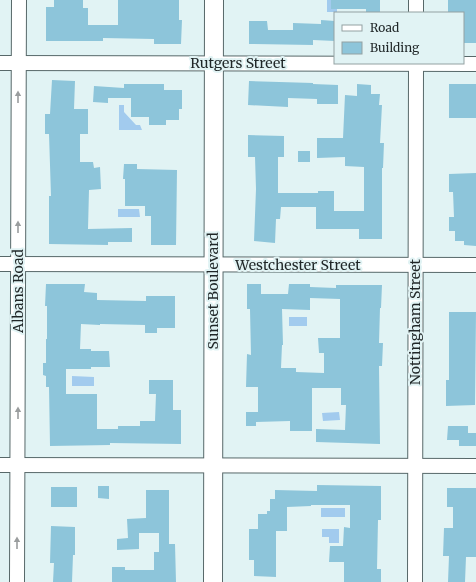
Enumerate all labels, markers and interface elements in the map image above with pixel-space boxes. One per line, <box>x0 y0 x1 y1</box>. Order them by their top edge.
legend <box>334 12 464 64</box>
text: Road <box>370 20 399 35</box>
text: Building <box>370 40 420 55</box>
street label: Rutgers Street <box>190 54 286 72</box>
one-way arrow <box>15 90 21 103</box>
one-way arrow <box>15 220 21 233</box>
street label: Sunset Boulevard <box>204 232 222 350</box>
street label: Albans Road <box>9 249 27 334</box>
street label: Westchester Street <box>234 256 361 274</box>
street label: Nottingham Street <box>406 258 424 385</box>
one-way arrow <box>15 406 21 419</box>
one-way arrow <box>14 536 20 549</box>

